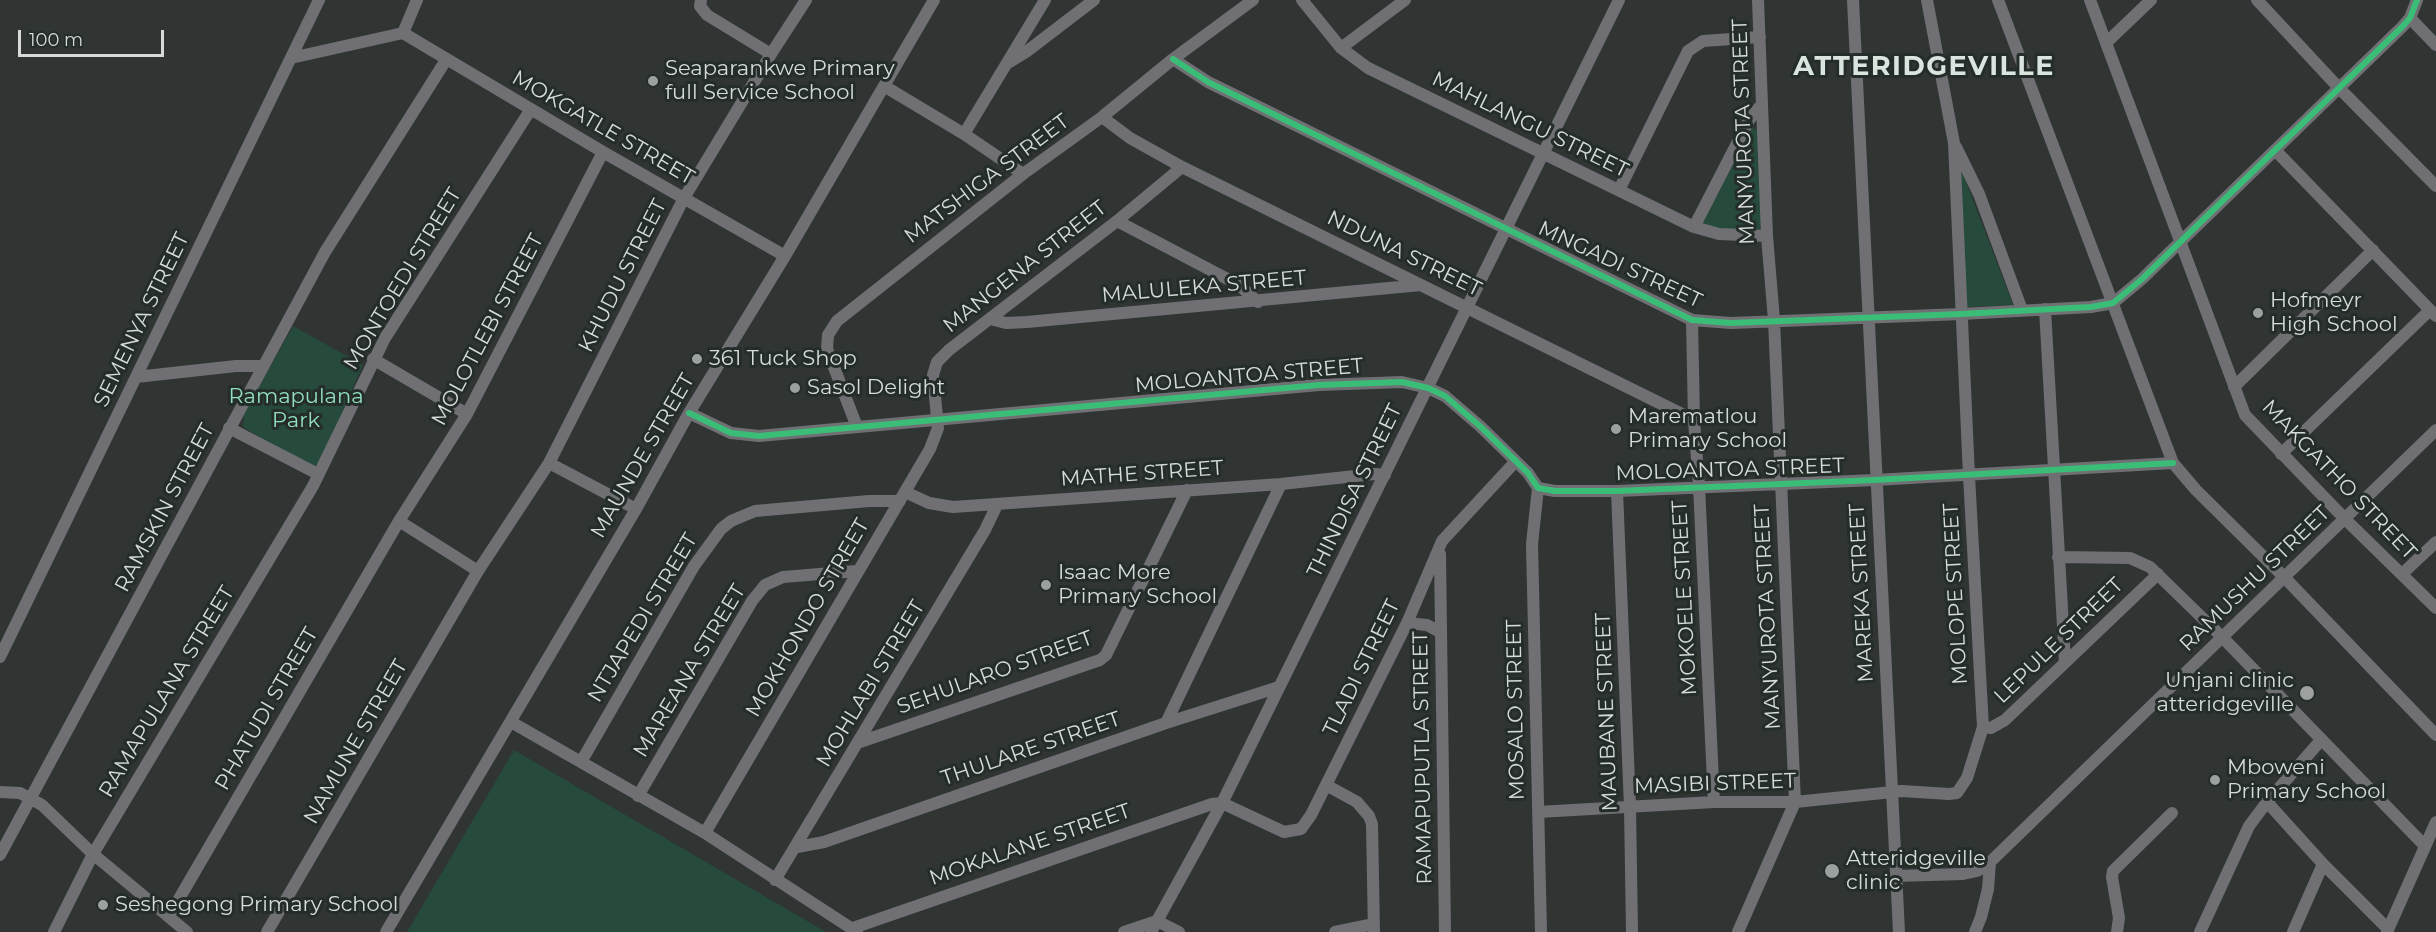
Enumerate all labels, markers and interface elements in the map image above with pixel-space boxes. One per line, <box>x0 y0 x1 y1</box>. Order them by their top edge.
scale bar <box>21 18 166 56</box>
street label: MANYUROTA STREET <box>1727 19 1761 245</box>
text: 100 m <box>29 29 83 51</box>
district label: ATTERIDGEVILLE <box>1793 51 2055 83</box>
place label: Seaparankwe Primary full Service School <box>665 56 895 106</box>
street label: MOKGATLE STREET <box>507 65 699 191</box>
street label: MAHLANGU STREET <box>1428 67 1632 183</box>
marker: Seaparankwe Primary full Service School <box>646 74 660 88</box>
street label: MATSHIGA STREET <box>900 109 1074 249</box>
street label: MONTOEDI STREET <box>339 184 467 374</box>
street label: KHUDU STREET <box>574 195 672 357</box>
street label: MANGENA STREET <box>938 195 1112 339</box>
street label: NDUNA STREET <box>1323 206 1485 302</box>
street label: MNGADI STREET <box>1534 216 1706 314</box>
street label: SEMENYA STREET <box>89 229 195 411</box>
street label: MOLOTLEBI STREET <box>427 230 549 430</box>
street label: MALULEKA STREET <box>1101 266 1307 308</box>
place label: Hofmeyr High School <box>2270 288 2398 338</box>
marker: Hofmeyr High School <box>2251 306 2265 320</box>
place label: 361 Tuck Shop <box>709 346 857 372</box>
marker: 361 Tuck Shop <box>690 352 704 366</box>
street label: MOLOANTOA STREET <box>1134 353 1364 399</box>
street label: MAUNDE STREET <box>586 369 700 543</box>
place label: Sasol Delight <box>807 375 945 401</box>
marker: Sasol Delight <box>788 381 802 395</box>
park label: Ramapulana Park <box>228 384 364 434</box>
street label: MAKGATHO STREET <box>2256 395 2422 565</box>
street label: THINDISA STREET <box>1302 400 1408 582</box>
place label: Marematlou Primary School <box>1628 404 1787 454</box>
street label: RAMSKIN STREET <box>110 419 220 597</box>
marker: Marematlou Primary School <box>1609 422 1623 436</box>
street label: MOLOANTOA STREET <box>1615 453 1845 487</box>
street label: MATHE STREET <box>1060 456 1224 492</box>
street label: MOKOELE STREET <box>1667 500 1703 696</box>
street label: RAMUSHU STREET <box>2175 501 2335 657</box>
street label: MANYUROTA STREET <box>1749 503 1787 731</box>
street label: MAREKA STREET <box>1845 503 1879 683</box>
street label: MOLOPE STREET <box>1939 503 1973 685</box>
street label: MOKHONDO STREET <box>741 514 875 722</box>
street label: NTJAPEDI STREET <box>583 529 703 707</box>
place label: Isaac More Primary School <box>1058 560 1217 610</box>
street label: LEPULE STREET <box>1989 573 2129 709</box>
marker: Isaac More Primary School <box>1039 578 1053 592</box>
street label: MAREANA STREET <box>628 580 752 762</box>
street label: RAMAPULANA STREET <box>94 582 240 802</box>
street label: MOHLABI STREET <box>811 596 931 772</box>
street label: TLADI STREET <box>1318 596 1406 740</box>
street label: MAUBANE STREET <box>1591 612 1623 812</box>
street label: MOSALO STREET <box>1502 619 1530 801</box>
street label: PHATUDI STREET <box>210 623 324 795</box>
street label: SEHULARO STREET <box>894 626 1096 720</box>
street label: RAMAPUPUTLA STREET <box>1408 631 1438 885</box>
street label: NAMUNE STREET <box>299 655 413 829</box>
place label: Unjani clinic atteridgeville <box>2157 668 2294 718</box>
marker: Unjani clinic atteridgeville <box>2298 684 2316 702</box>
street label: THULARE STREET <box>938 706 1124 792</box>
place label: Mboweni Primary School <box>2227 755 2386 805</box>
street label: MASIBI STREET <box>1634 769 1796 799</box>
marker: Mboweni Primary School <box>2208 773 2222 787</box>
street label: MOKALANE STREET <box>926 799 1134 891</box>
place label: Atteridgeville clinic <box>1846 846 1986 896</box>
marker: Atteridgeville clinic <box>1823 862 1841 880</box>
place label: Seshegong Primary School <box>115 892 398 918</box>
marker: Seshegong Primary School <box>96 898 110 912</box>

